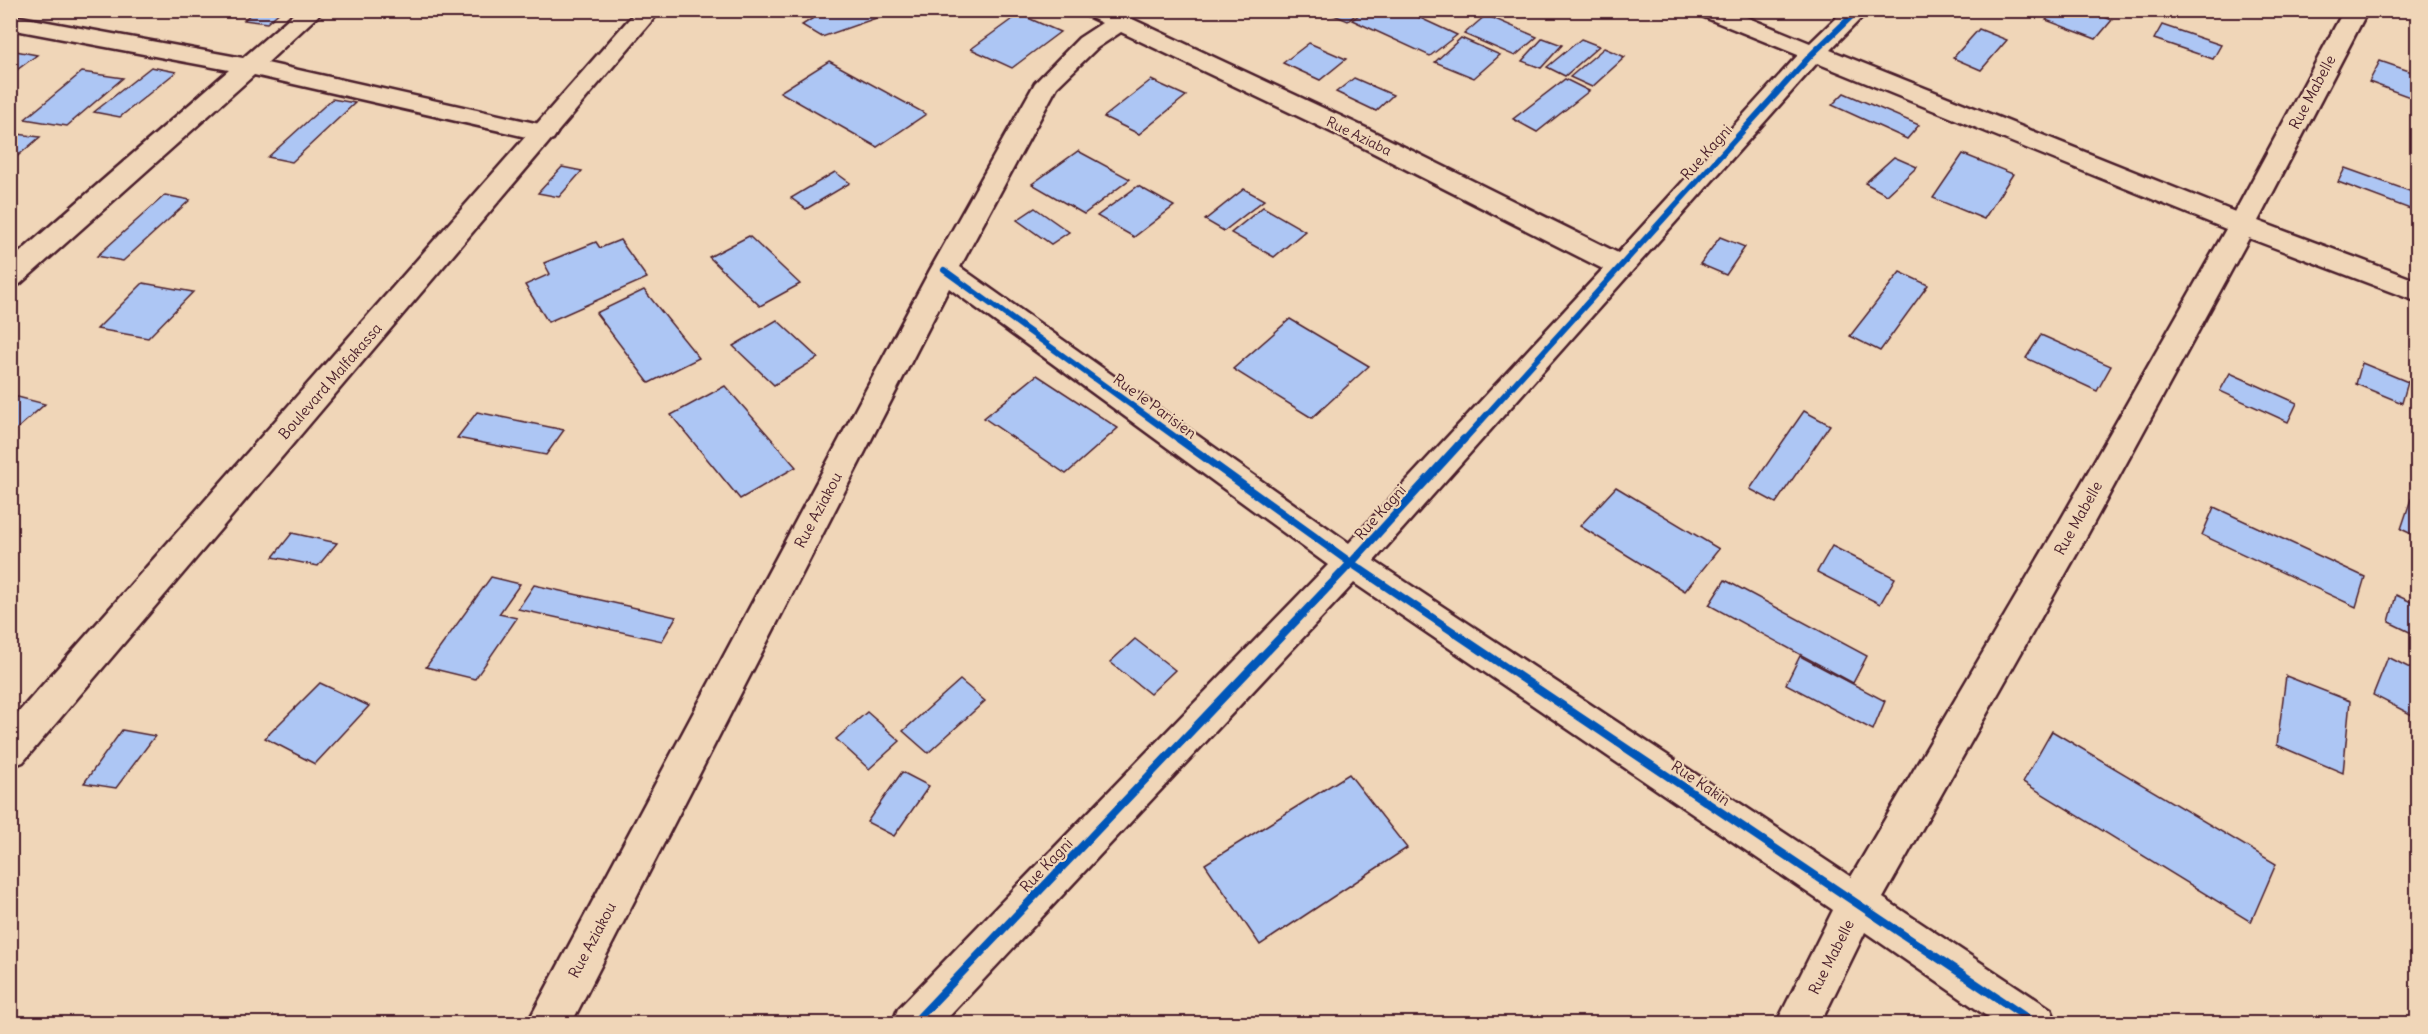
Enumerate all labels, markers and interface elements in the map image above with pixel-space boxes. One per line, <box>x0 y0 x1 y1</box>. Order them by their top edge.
street label: Rue Mabelle <box>2284 52 2340 132</box>
street label: Rue Aziaba <box>1323 112 1395 160</box>
street label: Rue Kagni <box>1676 120 1736 184</box>
street label: Boulevard Malfakassa <box>274 319 386 443</box>
street label: Rue le Parisien <box>1110 369 1201 443</box>
street label: Rue Aziakou <box>790 469 846 551</box>
street label: Rue Mabelle <box>2050 478 2106 558</box>
street label: Rue Kagni <box>1350 480 1410 544</box>
street label: Rue Kakin <box>1668 756 1734 810</box>
street label: Rue Kagni <box>1016 834 1076 896</box>
street label: Rue Aziakou <box>564 899 620 981</box>
street label: Rue Mabelle <box>1804 916 1858 998</box>

